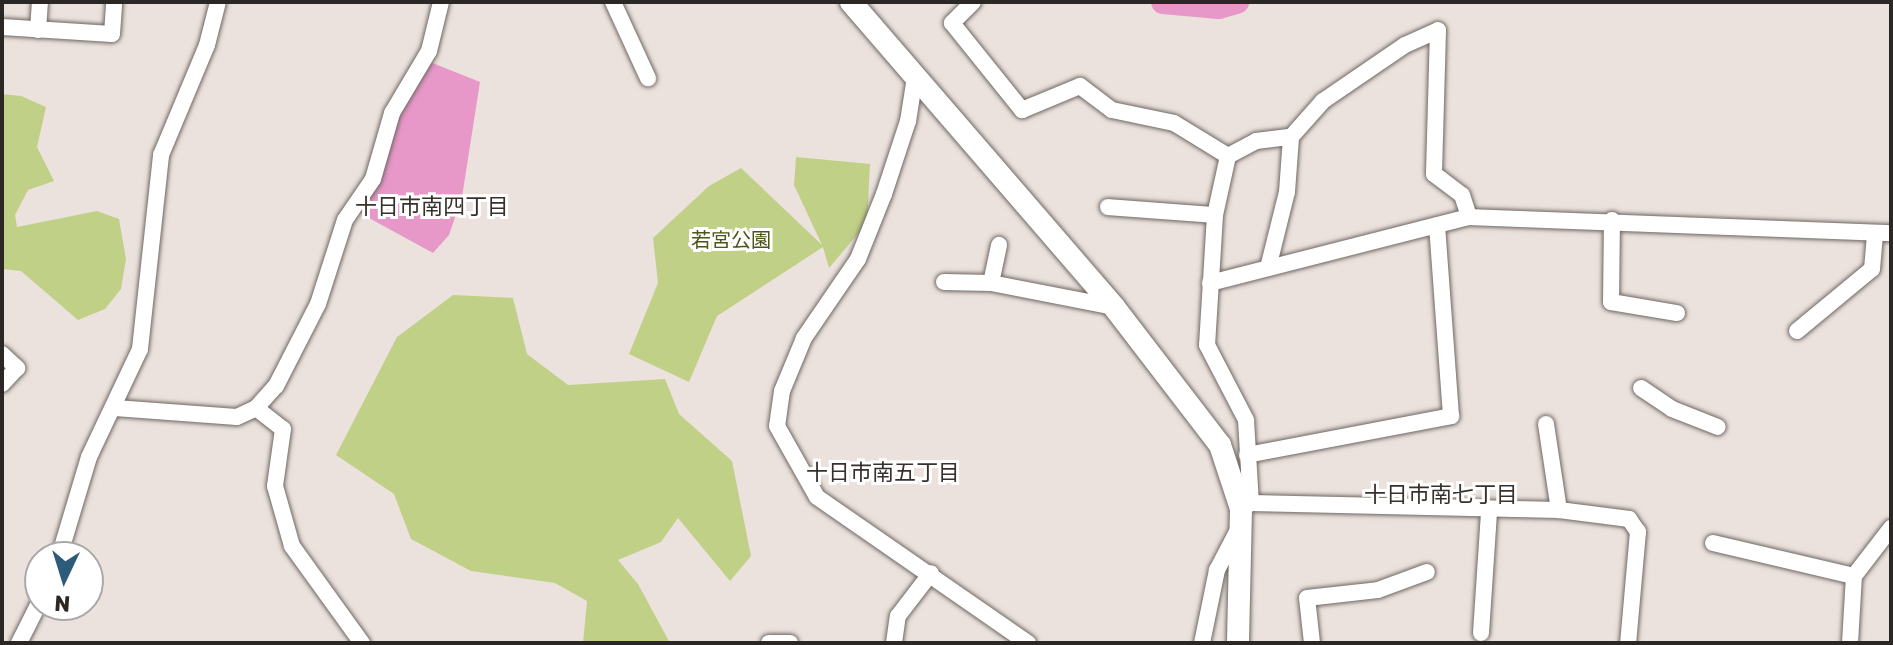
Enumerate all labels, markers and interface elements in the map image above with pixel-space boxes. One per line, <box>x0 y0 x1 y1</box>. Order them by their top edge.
district label: 十日市南四丁目 <box>355 194 509 220</box>
park label: 若宮公園 <box>691 228 771 252</box>
district label: 十日市南五丁目 <box>806 460 960 486</box>
district label: 十日市南七丁目 <box>1364 482 1518 508</box>
north arrow <box>24 541 104 621</box>
text: N <box>54 589 71 617</box>

